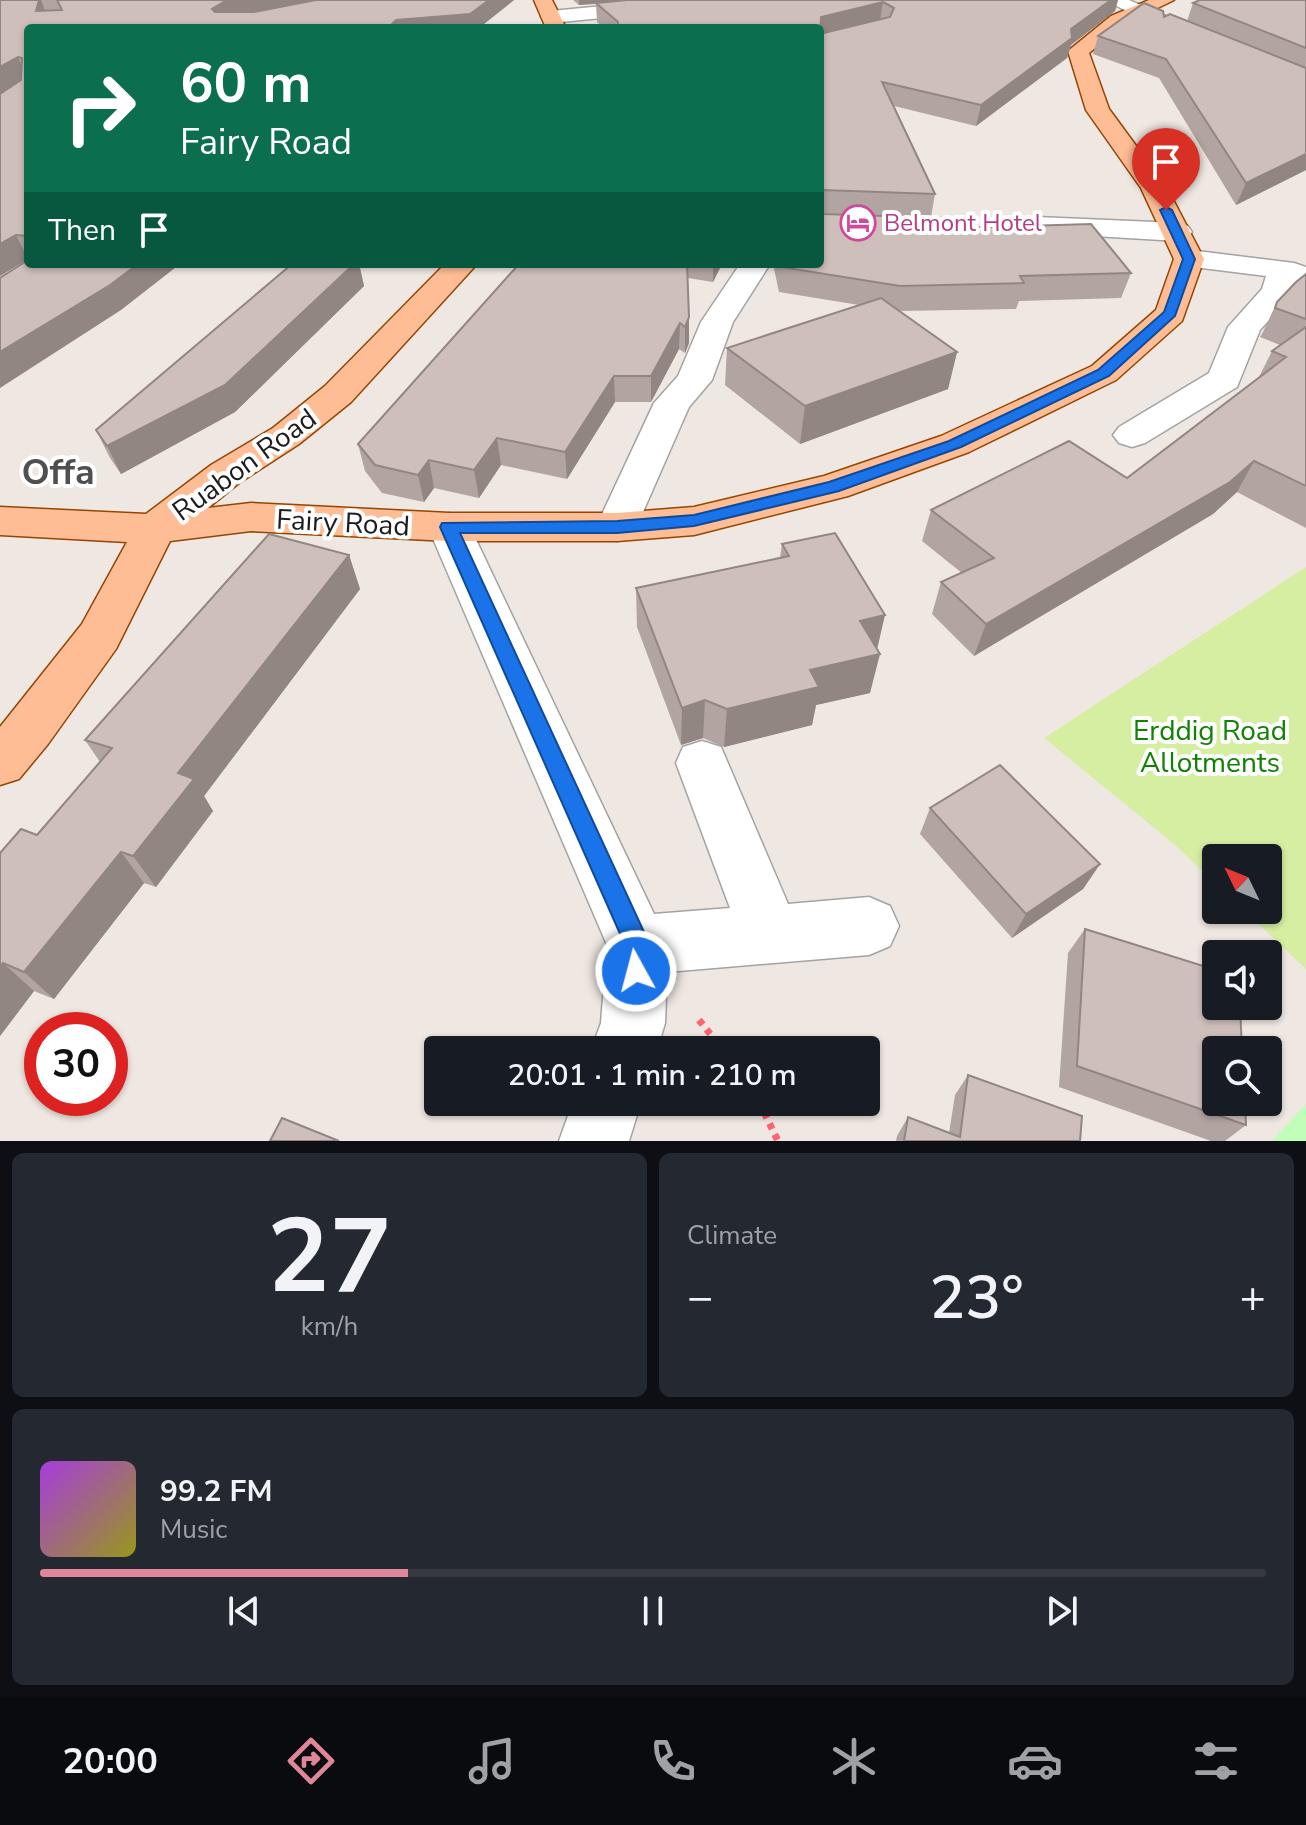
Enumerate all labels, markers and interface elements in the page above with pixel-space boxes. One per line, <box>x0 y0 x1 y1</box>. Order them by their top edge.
text: 60 m <box>180 45 311 122</box>
icon: right <box>48 56 152 160</box>
text: Fairy Road <box>180 118 352 167</box>
pin <box>1132 128 1200 210</box>
icon: arrive <box>1144 140 1188 184</box>
hotel icon: Belmont Hotel <box>839 204 877 242</box>
place label: Belmont Hotel <box>884 207 1042 239</box>
icon: arrive <box>132 208 176 252</box>
text: Then <box>48 210 116 251</box>
street label: Ruabon Road <box>165 400 324 530</box>
district label: Offa <box>21 448 95 497</box>
street label: Fairy Road <box>275 501 411 545</box>
park label: Erddig Road Allotments <box>1133 712 1287 782</box>
north arrow <box>1202 844 1282 924</box>
map controls <box>1202 844 1282 1116</box>
position arrow <box>594 929 678 1013</box>
button: sound <box>1202 940 1282 1020</box>
speed limit sign: 30 <box>24 1012 128 1116</box>
button: search <box>1202 1036 1282 1116</box>
text: 20:01 · 1 min · 210 m <box>507 1055 797 1096</box>
text: 27 <box>267 1186 392 1328</box>
text: Climate <box>687 1218 777 1253</box>
text: 23° <box>929 1257 1024 1339</box>
text: − <box>687 1268 713 1328</box>
text: + <box>1240 1268 1266 1328</box>
text: km/h <box>301 1309 358 1344</box>
text: 99.2 FM <box>160 1471 272 1512</box>
text: Music <box>160 1512 227 1547</box>
icon: previous <box>222 1589 266 1633</box>
icon: pause <box>631 1589 675 1633</box>
icon: next <box>1040 1589 1084 1633</box>
icon: directions <box>283 1733 339 1789</box>
icon: music <box>464 1733 520 1789</box>
icon: phone <box>645 1733 701 1789</box>
icon: climate <box>826 1733 882 1789</box>
icon: car <box>1007 1733 1063 1789</box>
icon: filters <box>1188 1733 1244 1789</box>
text: 20:00 <box>62 1737 158 1786</box>

